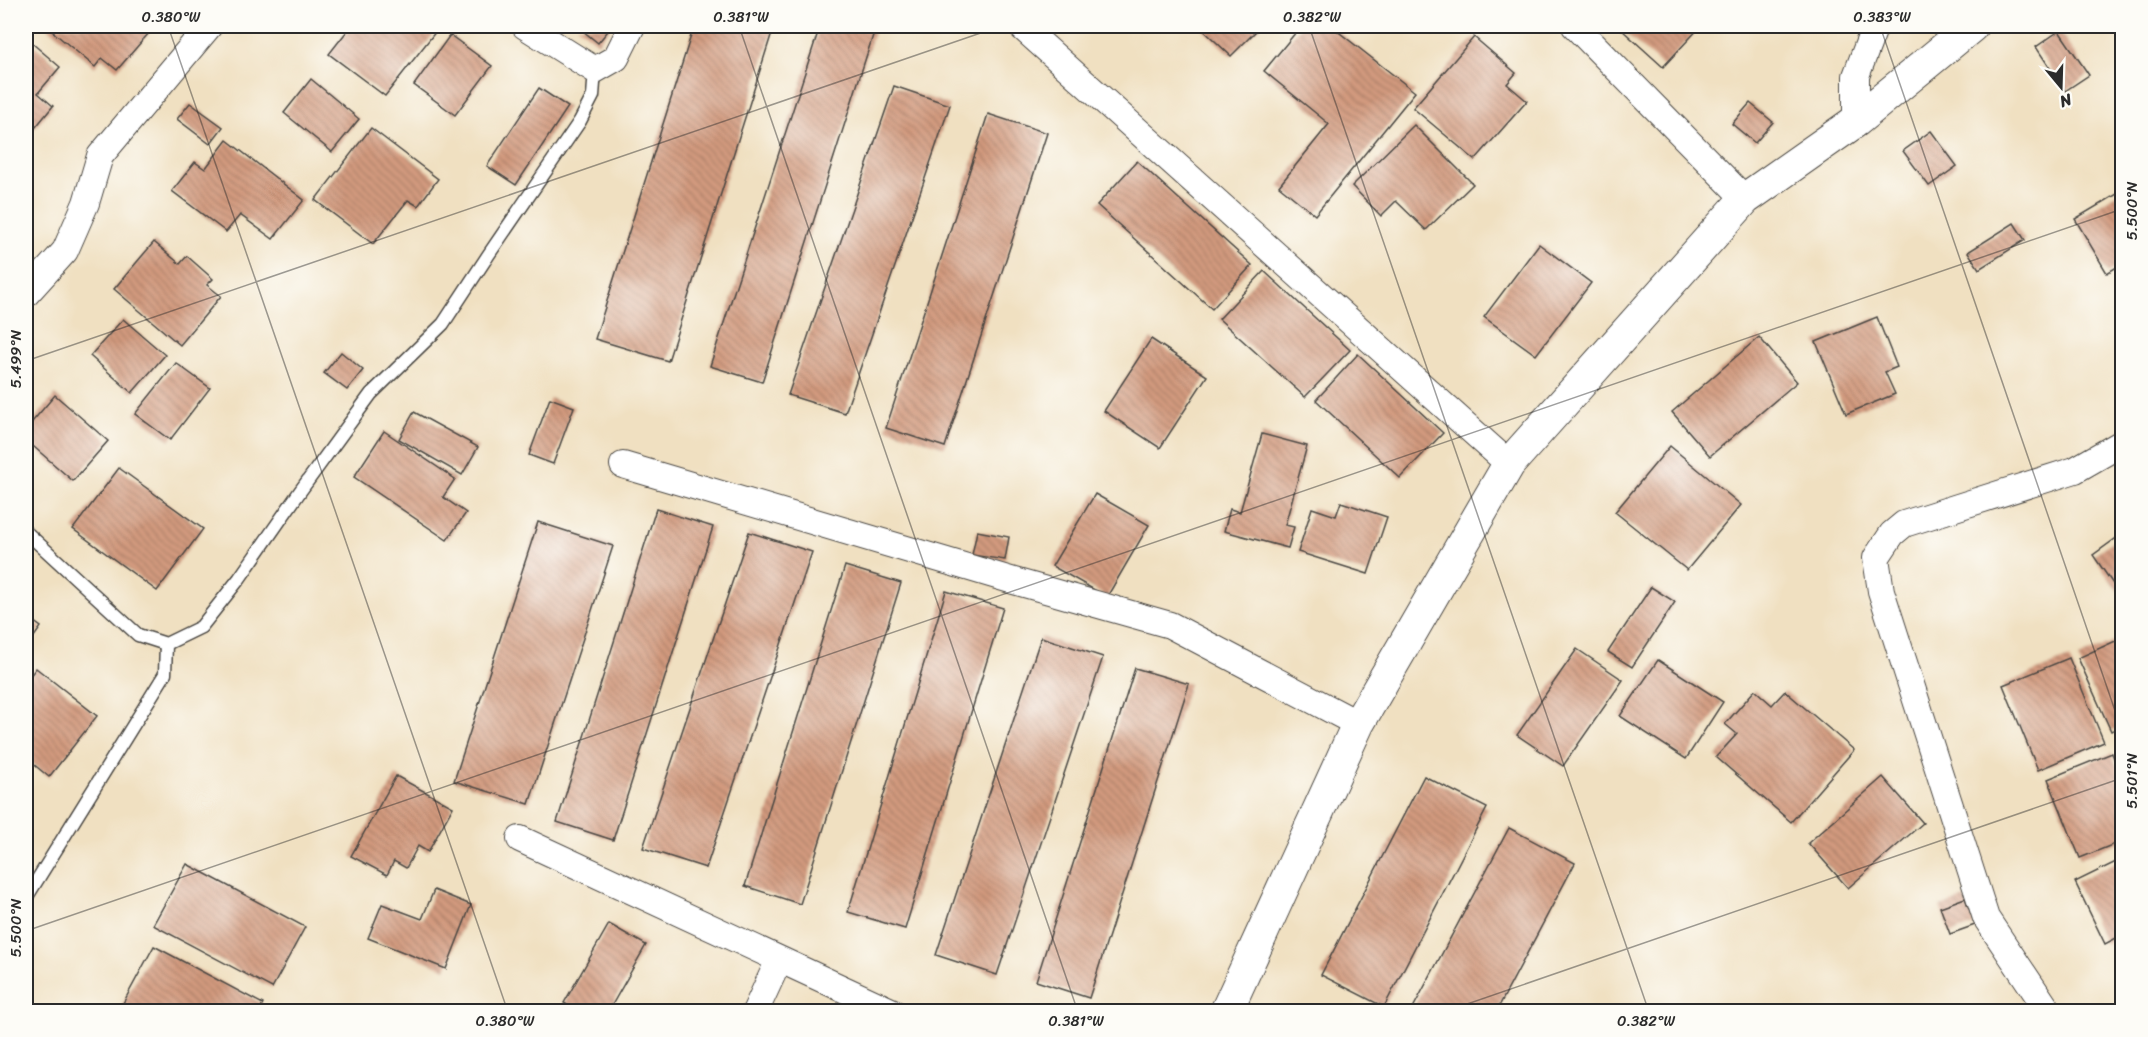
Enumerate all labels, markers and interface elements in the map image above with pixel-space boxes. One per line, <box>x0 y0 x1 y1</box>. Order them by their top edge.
text: 0.380°W <box>142 4 201 30</box>
text: 0.381°W <box>713 4 769 30</box>
text: 0.382°W <box>1283 4 1341 30</box>
text: 0.383°W <box>1853 4 1911 30</box>
north arrow <box>2031 57 2091 117</box>
text: N <box>2055 85 2077 117</box>
text: 5.500°N <box>2119 181 2145 240</box>
text: 5.499°N <box>3 329 29 388</box>
text: 5.501°N <box>2119 753 2145 809</box>
text: 5.500°N <box>3 898 29 957</box>
text: 0.380°W <box>476 1008 535 1034</box>
text: 0.381°W <box>1048 1008 1104 1034</box>
text: 0.382°W <box>1617 1008 1675 1034</box>

